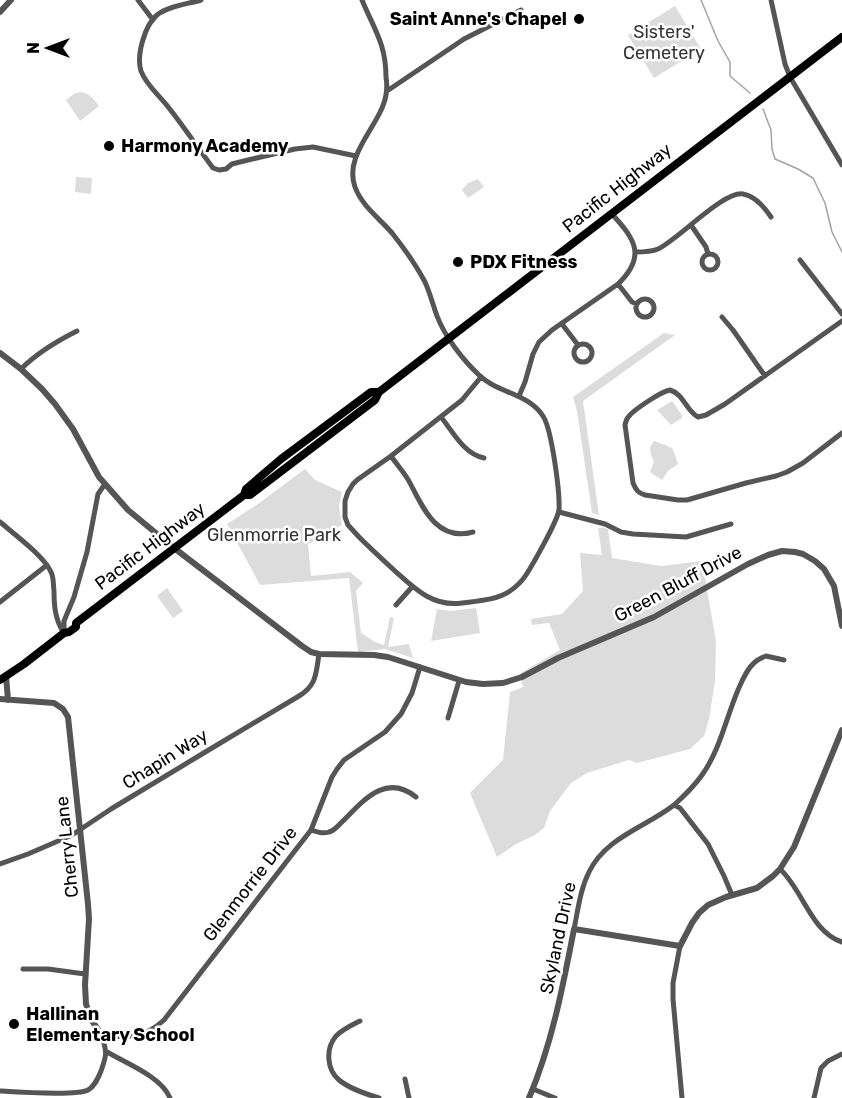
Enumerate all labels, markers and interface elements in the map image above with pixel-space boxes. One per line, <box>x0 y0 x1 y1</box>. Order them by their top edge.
place label: Saint Anne's Chapel <box>390 8 567 30</box>
marker: Saint Anne's Chapel <box>572 12 586 26</box>
north arrow <box>18 18 78 78</box>
park label: Sisters' Cemetery <box>623 21 705 64</box>
text: N <box>24 42 43 54</box>
place label: Harmony Academy <box>121 135 289 157</box>
marker: Harmony Academy <box>102 139 116 153</box>
street label: Pacific Highway <box>558 139 676 237</box>
place label: PDX Fitness <box>470 251 578 273</box>
marker: PDX Fitness <box>451 255 465 269</box>
street label: Pacific Highway <box>90 497 210 595</box>
park label: Glenmorrie Park <box>207 524 342 546</box>
street label: Green Bluff Drive <box>610 541 746 627</box>
street label: Chapin Way <box>118 724 212 794</box>
street label: Cherry Lane <box>51 795 83 899</box>
street label: Glenmorrie Drive <box>198 822 302 946</box>
street label: Skyland Drive <box>535 880 581 996</box>
place label: Hallinan Elementary School <box>26 1003 195 1046</box>
marker: Hallinan Elementary School <box>7 1017 21 1031</box>

